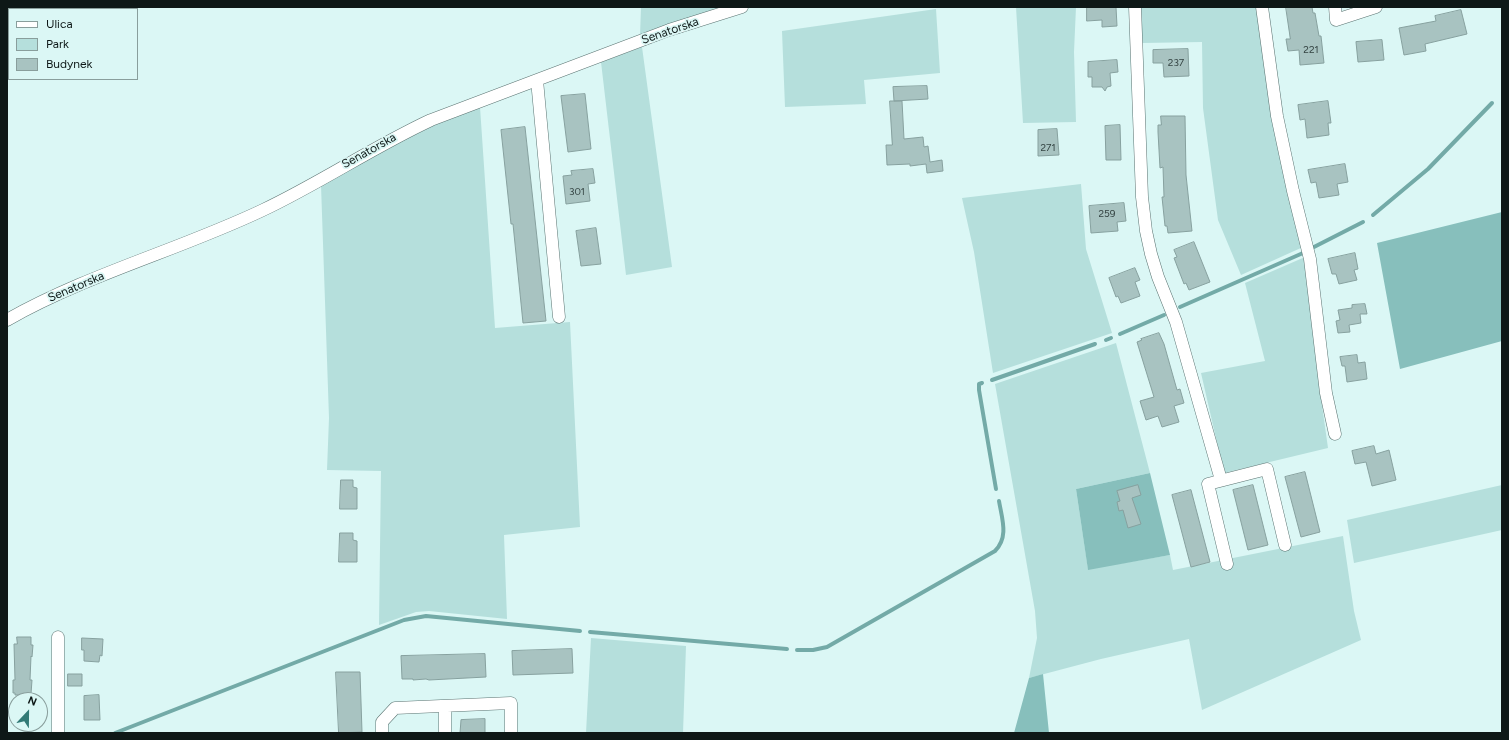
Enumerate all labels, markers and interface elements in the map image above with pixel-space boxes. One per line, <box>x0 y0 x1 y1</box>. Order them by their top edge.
legend <box>8 8 138 80</box>
street label: Senatorska <box>639 14 701 48</box>
text: Ulica <box>46 17 73 31</box>
text: Park <box>46 37 69 51</box>
house number: 221 <box>1303 44 1319 56</box>
text: Budynek <box>46 57 92 71</box>
house number: 237 <box>1168 57 1184 69</box>
street label: Senatorska <box>339 130 399 172</box>
house number: 271 <box>1040 142 1056 154</box>
house number: 301 <box>569 186 585 198</box>
house number: 259 <box>1099 208 1115 220</box>
street label: Senatorska <box>46 269 106 305</box>
north arrow <box>8 692 48 732</box>
text: N <box>26 694 39 709</box>

